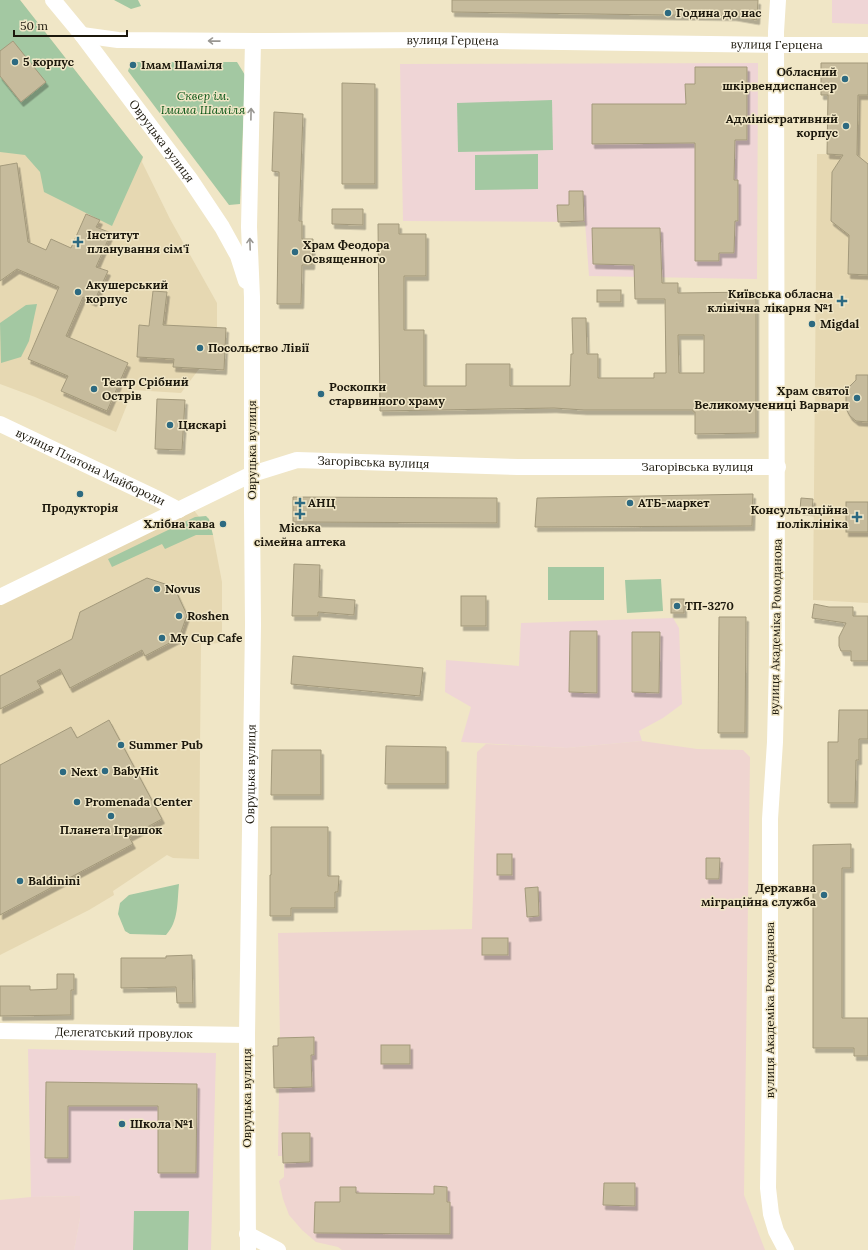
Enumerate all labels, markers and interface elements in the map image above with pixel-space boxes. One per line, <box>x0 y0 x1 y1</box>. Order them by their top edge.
place label: Година до нас <box>676 5 762 20</box>
marker: Година до нас <box>663 8 673 18</box>
scale bar <box>14 12 127 38</box>
text: 50 m <box>20 18 48 33</box>
street label: вулиця Герцена <box>407 32 499 48</box>
street label: вулиця Герцена <box>730 36 823 52</box>
one-way arrow <box>208 37 221 45</box>
place label: 5 корпус <box>23 54 75 69</box>
marker: 5 корпус <box>10 57 20 67</box>
place label: Імам Шаміля <box>141 57 222 72</box>
marker: Імам Шаміля <box>128 60 138 70</box>
place label: Обласний шкірвендиспансер <box>722 64 837 93</box>
marker: Обласний шкірвендиспансер <box>840 74 850 84</box>
park label: Сквер ім. Імама Шаміля <box>161 88 246 117</box>
street label: Овруцька вулиця <box>126 96 198 185</box>
one-way arrow <box>248 108 255 121</box>
place label: Адміністративний корпус <box>726 111 839 140</box>
marker: Адміністративний корпус <box>841 121 851 131</box>
place label: Інститут планування сім'ї <box>87 227 189 256</box>
marker: Інститут планування сім'ї <box>72 236 84 248</box>
place label: Храм Феодора Освященного <box>303 237 390 266</box>
one-way arrow <box>246 238 254 251</box>
marker: Храм Феодора Освященного <box>290 247 300 257</box>
place label: Акушерський корпус <box>86 277 168 306</box>
place label: Київська обласна клінічна лікарня №1 <box>708 286 834 315</box>
marker: Акушерський корпус <box>73 287 83 297</box>
marker: Київська обласна клінічна лікарня №1 <box>836 295 848 307</box>
place label: Migdal <box>820 316 860 331</box>
marker: Migdal <box>807 319 817 329</box>
place label: Посольство Лівії <box>208 340 309 355</box>
marker: Посольство Лівії <box>195 343 205 353</box>
place label: Театр Срібний Острів <box>102 374 189 403</box>
place label: Роскопки старвинного храму <box>329 379 445 408</box>
place label: Храм святої Великомучениці Варвари <box>694 383 849 412</box>
marker: Театр Срібний Острів <box>89 384 99 394</box>
marker: Роскопки старвинного храму <box>316 389 326 399</box>
marker: Храм святої Великомучениці Варвари <box>852 393 862 403</box>
street label: Овруцька вулиця <box>244 400 259 500</box>
place label: Цискарі <box>178 417 226 432</box>
marker: Цискарі <box>165 420 175 430</box>
street label: вулиця Платона Майбороди <box>13 425 168 508</box>
street label: Загорівська вулиця <box>317 453 430 471</box>
street label: Загорівська вулиця <box>641 459 753 474</box>
marker: Продукторія <box>75 489 85 499</box>
place label: АНЦ <box>308 495 336 510</box>
place label: АТБ-маркет <box>638 495 710 510</box>
marker: АНЦ <box>295 498 305 508</box>
marker: АТБ-маркет <box>625 498 635 508</box>
place label: Продукторія <box>42 500 118 515</box>
place label: Консультаційна поліклініка <box>750 502 849 531</box>
marker: Міська сімейна аптека <box>295 509 305 519</box>
marker: Консультаційна поліклініка <box>851 511 863 523</box>
place label: Хлібна кава <box>144 516 216 531</box>
marker: Хлібна кава <box>218 519 228 529</box>
place label: Міська сімейна аптека <box>254 520 347 549</box>
street label: вулиця Академіка Ромоданова <box>766 539 785 715</box>
place label: Novus <box>165 581 201 596</box>
marker: Novus <box>152 584 162 594</box>
place label: ТП-3270 <box>685 598 734 613</box>
marker: ТП-3270 <box>672 601 682 611</box>
place label: Roshen <box>187 608 230 623</box>
marker: Roshen <box>174 611 184 621</box>
place label: My Cup Cafe <box>170 630 243 645</box>
marker: My Cup Cafe <box>157 633 167 643</box>
street label: Овруцька вулиця <box>242 724 259 824</box>
place label: Summer Pub <box>129 737 203 752</box>
marker: Summer Pub <box>116 740 126 750</box>
place label: BabyHit <box>113 763 160 778</box>
place label: Next <box>71 764 99 779</box>
marker: BabyHit <box>100 766 110 776</box>
marker: Next <box>58 767 68 777</box>
place label: Promenada Center <box>85 794 193 809</box>
marker: Promenada Center <box>72 797 82 807</box>
marker: Планета Іграшок <box>106 811 116 821</box>
place label: Планета Іграшок <box>60 822 162 837</box>
place label: Baldinini <box>28 873 80 888</box>
marker: Baldinini <box>15 876 25 886</box>
place label: Державна міграційна служба <box>701 880 817 909</box>
marker: Державна міграційна служба <box>819 890 829 900</box>
street label: вулиця Академіка Ромоданова <box>762 922 777 1098</box>
street label: Делегатський провулок <box>55 1024 194 1041</box>
street label: Овруцька вулиця <box>239 1048 254 1148</box>
place label: Школа №1 <box>130 1116 193 1131</box>
marker: Школа №1 <box>117 1119 127 1129</box>

